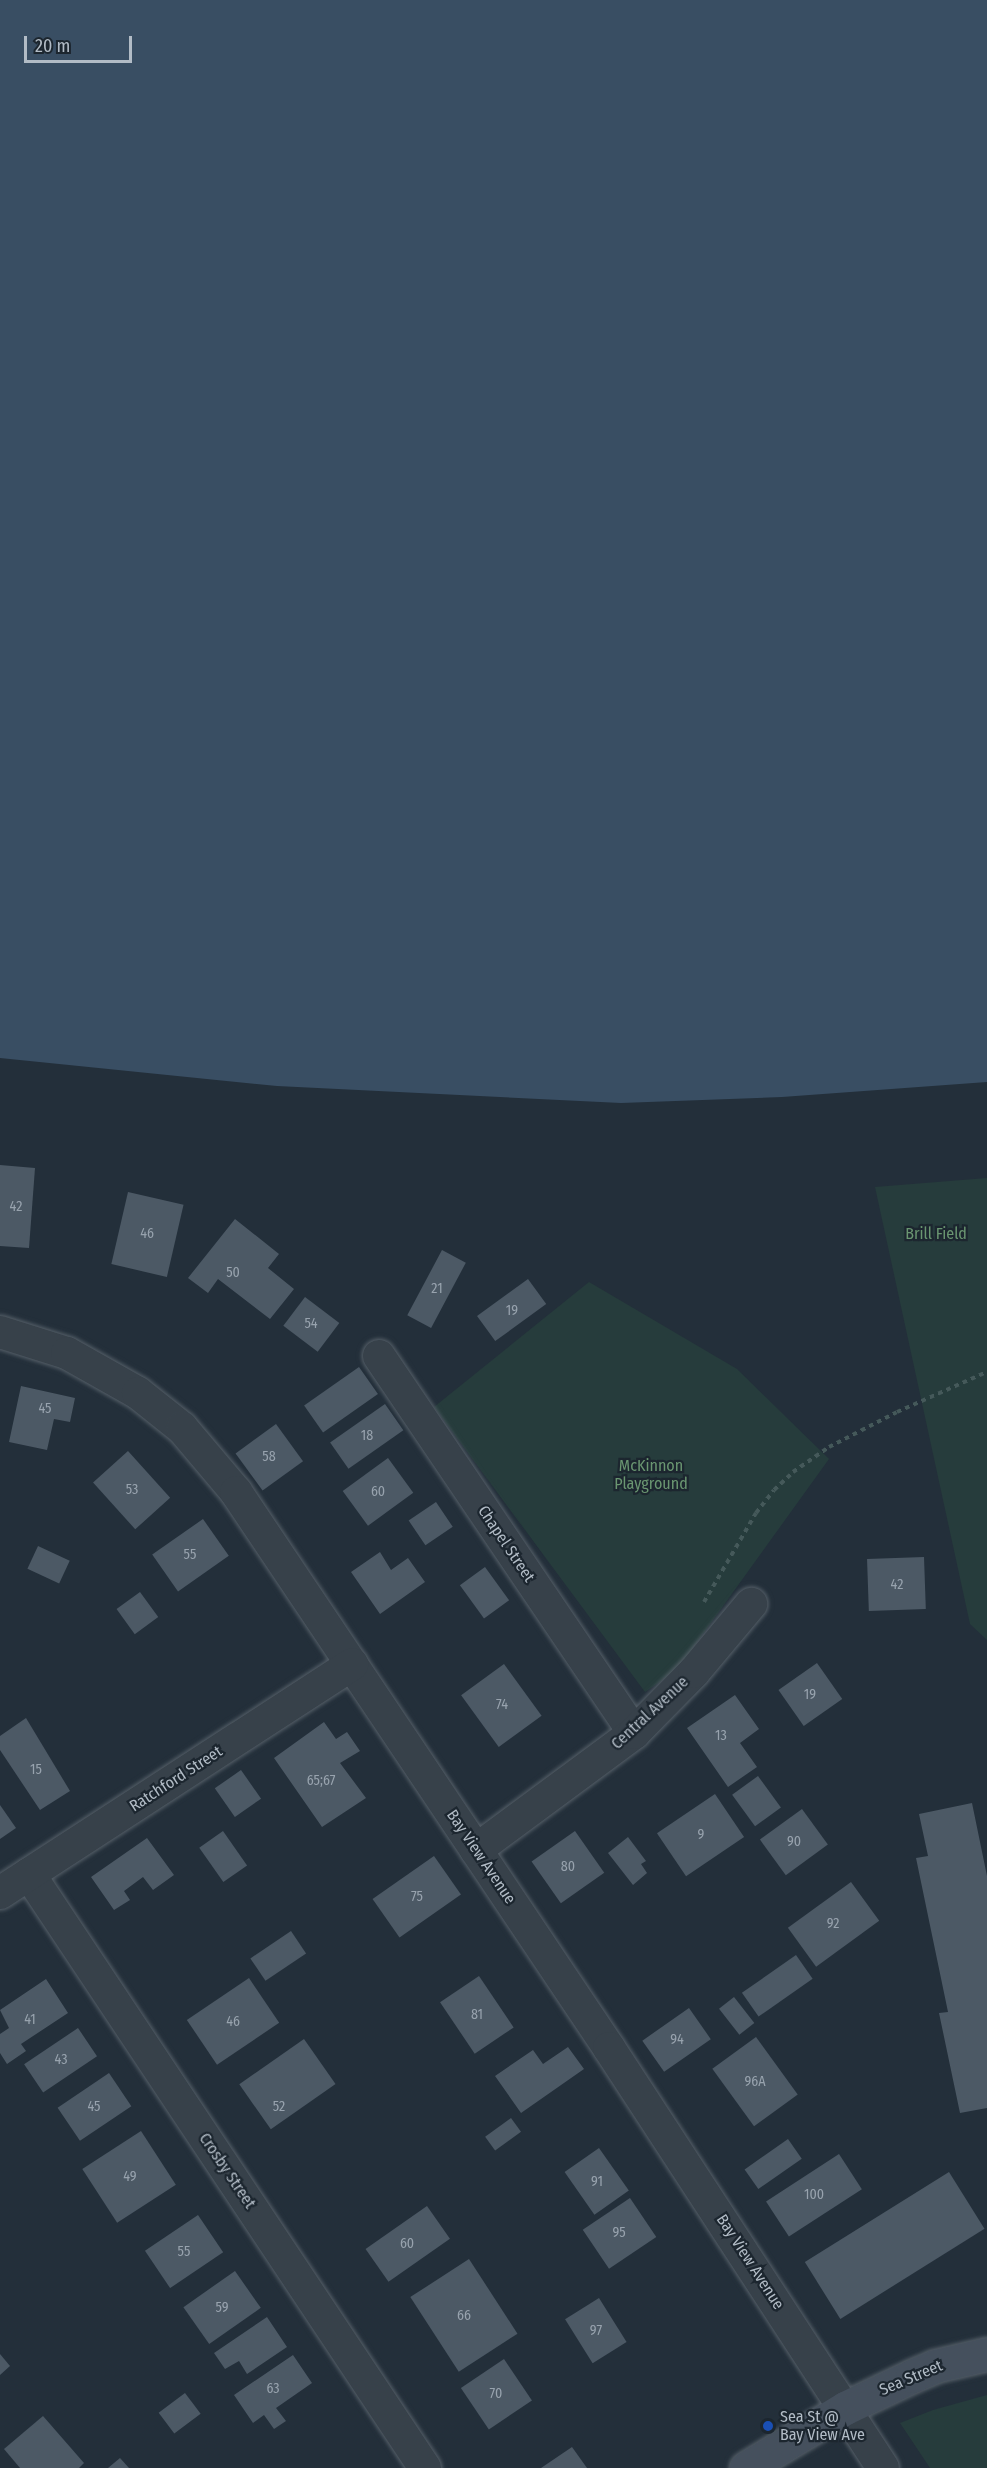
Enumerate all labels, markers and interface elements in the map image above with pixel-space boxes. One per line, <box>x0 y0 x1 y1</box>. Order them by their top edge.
scale bar <box>27 24 135 62</box>
text: 20 m <box>35 35 70 57</box>
house number: 42 <box>10 1199 22 1215</box>
park label: Brill Field <box>905 1224 967 1244</box>
house number: 46 <box>140 1226 154 1242</box>
house number: 50 <box>226 1265 240 1281</box>
house number: 21 <box>431 1281 443 1297</box>
house number: 19 <box>506 1303 518 1319</box>
house number: 54 <box>304 1316 318 1332</box>
house number: 45 <box>38 1401 52 1417</box>
house number: 18 <box>361 1428 373 1444</box>
house number: 58 <box>262 1449 276 1465</box>
park label: McKinnon Playground <box>614 1456 688 1494</box>
house number: 53 <box>126 1482 138 1498</box>
house number: 60 <box>371 1484 385 1500</box>
street label: Chapel Street <box>473 1502 539 1586</box>
house number: 55 <box>184 1547 196 1563</box>
house number: 42 <box>891 1577 903 1593</box>
street label: Central Avenue <box>608 1672 692 1754</box>
house number: 19 <box>804 1687 816 1703</box>
house number: 74 <box>496 1697 508 1713</box>
house number: 13 <box>715 1728 727 1744</box>
street label: Ratchford Street <box>126 1742 226 1816</box>
house number: 15 <box>30 1762 42 1778</box>
house number: 65;67 <box>307 1773 335 1789</box>
street label: Bay View Avenue <box>442 1806 520 1908</box>
house number: 9 <box>698 1827 704 1843</box>
house number: 90 <box>787 1834 801 1850</box>
house number: 80 <box>561 1859 575 1875</box>
house number: 75 <box>411 1889 423 1905</box>
house number: 92 <box>827 1916 839 1932</box>
house number: 81 <box>471 2007 483 2023</box>
house number: 41 <box>24 2012 36 2028</box>
house number: 46 <box>226 2014 240 2030</box>
house number: 94 <box>670 2032 684 2048</box>
house number: 43 <box>55 2052 67 2068</box>
house number: 96A <box>744 2074 766 2090</box>
house number: 45 <box>87 2099 101 2115</box>
house number: 52 <box>273 2099 285 2115</box>
street label: Crosby Street <box>195 2130 259 2212</box>
house number: 49 <box>123 2169 137 2185</box>
house number: 91 <box>591 2174 603 2190</box>
house number: 100 <box>804 2187 824 2203</box>
street label: Bay View Avenue <box>712 2211 788 2313</box>
house number: 95 <box>612 2225 626 2241</box>
house number: 60 <box>400 2236 414 2252</box>
house number: 55 <box>178 2244 190 2260</box>
house number: 59 <box>215 2300 229 2316</box>
house number: 66 <box>457 2308 471 2324</box>
house number: 97 <box>590 2323 602 2339</box>
street label: Sea Street <box>877 2356 945 2400</box>
house number: 63 <box>266 2381 280 2397</box>
house number: 70 <box>490 2386 502 2402</box>
place label: Sea St @ Bay View Ave <box>780 2407 865 2445</box>
marker: Sea St @ Bay View Ave <box>761 2419 775 2433</box>

